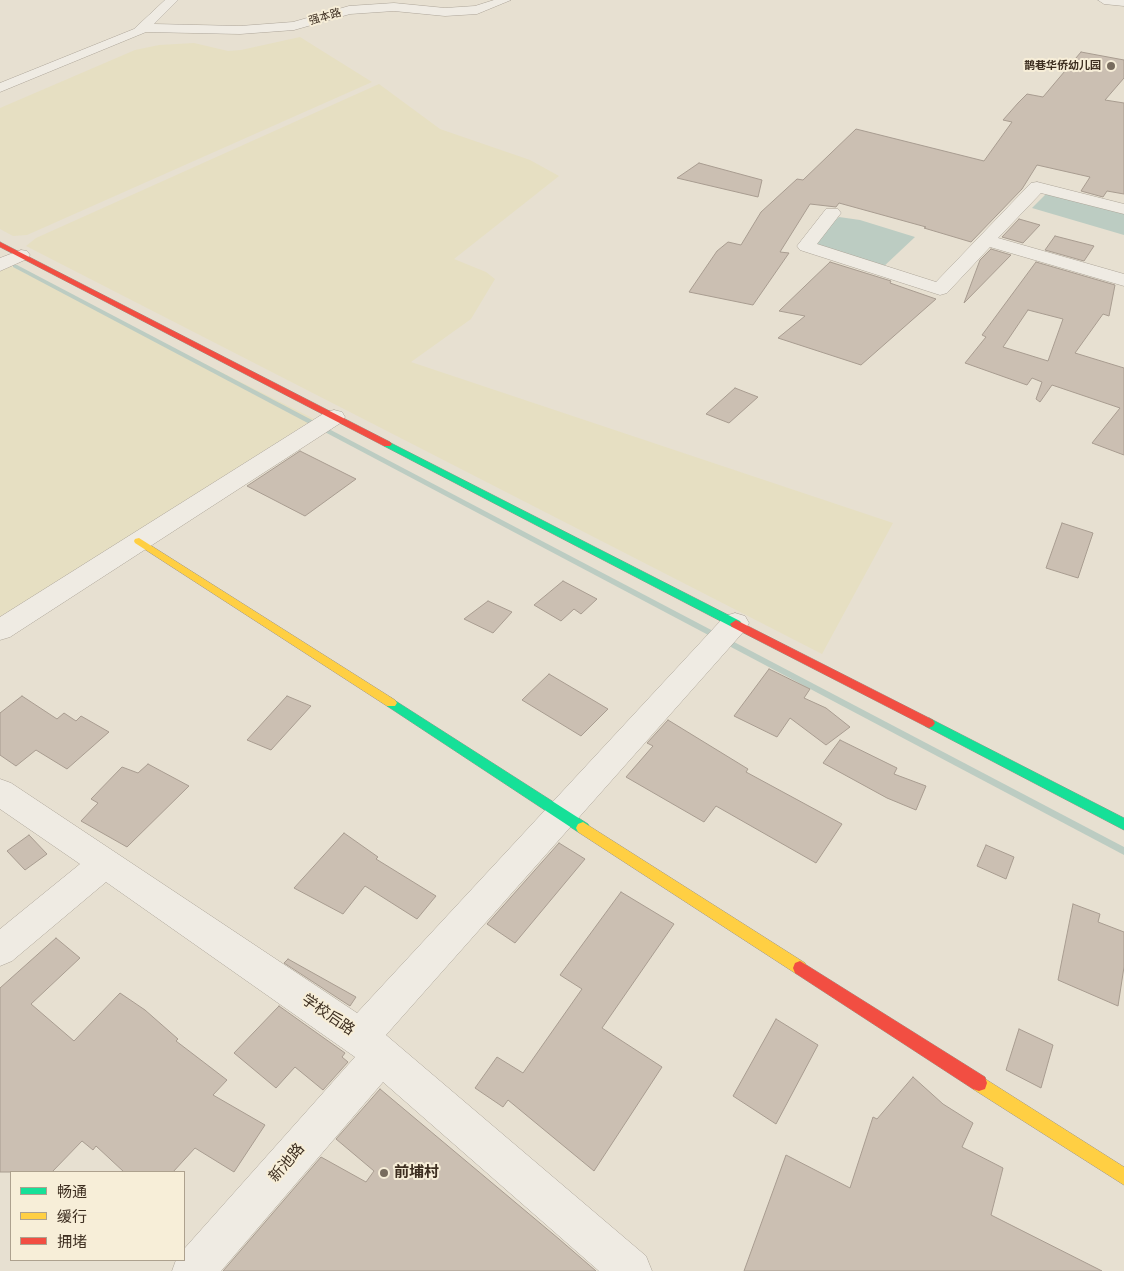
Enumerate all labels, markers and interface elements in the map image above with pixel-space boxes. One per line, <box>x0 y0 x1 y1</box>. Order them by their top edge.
street label: 强本路 <box>307 6 343 28</box>
place label: 鹊巷华侨幼儿园 <box>1024 59 1101 73</box>
marker: 鹊巷华侨幼儿园 <box>1105 60 1117 72</box>
street label: 学校后路 <box>298 991 358 1039</box>
street label: 新池路 <box>265 1140 309 1186</box>
place label: 前埔村 <box>394 1164 439 1182</box>
marker: 前埔村 <box>378 1167 390 1179</box>
legend <box>10 1171 185 1261</box>
text: 畅通 <box>57 1182 87 1201</box>
text: 缓行 <box>57 1207 87 1226</box>
text: 拥堵 <box>57 1232 87 1251</box>

